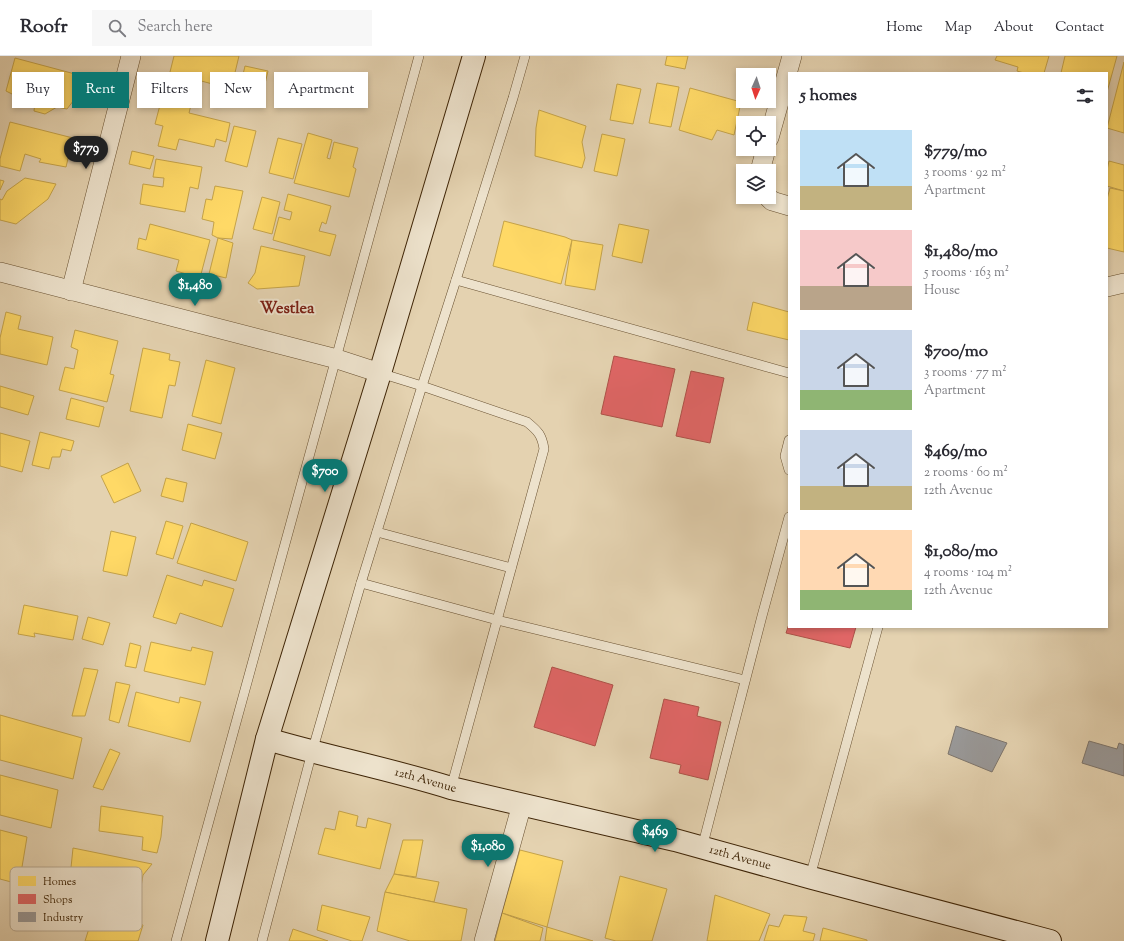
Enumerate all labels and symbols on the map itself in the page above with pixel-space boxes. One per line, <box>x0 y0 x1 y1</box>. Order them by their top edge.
north arrow <box>736 68 776 108</box>
pin: $779 <box>62 136 110 170</box>
pin: $1,480 <box>162 273 228 307</box>
district label: Westlea <box>260 298 315 321</box>
pin: $700 <box>301 459 349 493</box>
street label: 12th Avenue <box>393 763 459 798</box>
pin: $469 <box>631 819 679 853</box>
pin: $1,080 <box>455 834 521 868</box>
street label: 12th Avenue <box>707 841 774 875</box>
legend <box>10 867 142 931</box>
text: Homes <box>43 874 76 890</box>
text: Shops <box>43 892 72 908</box>
text: Industry <box>43 910 84 926</box>

